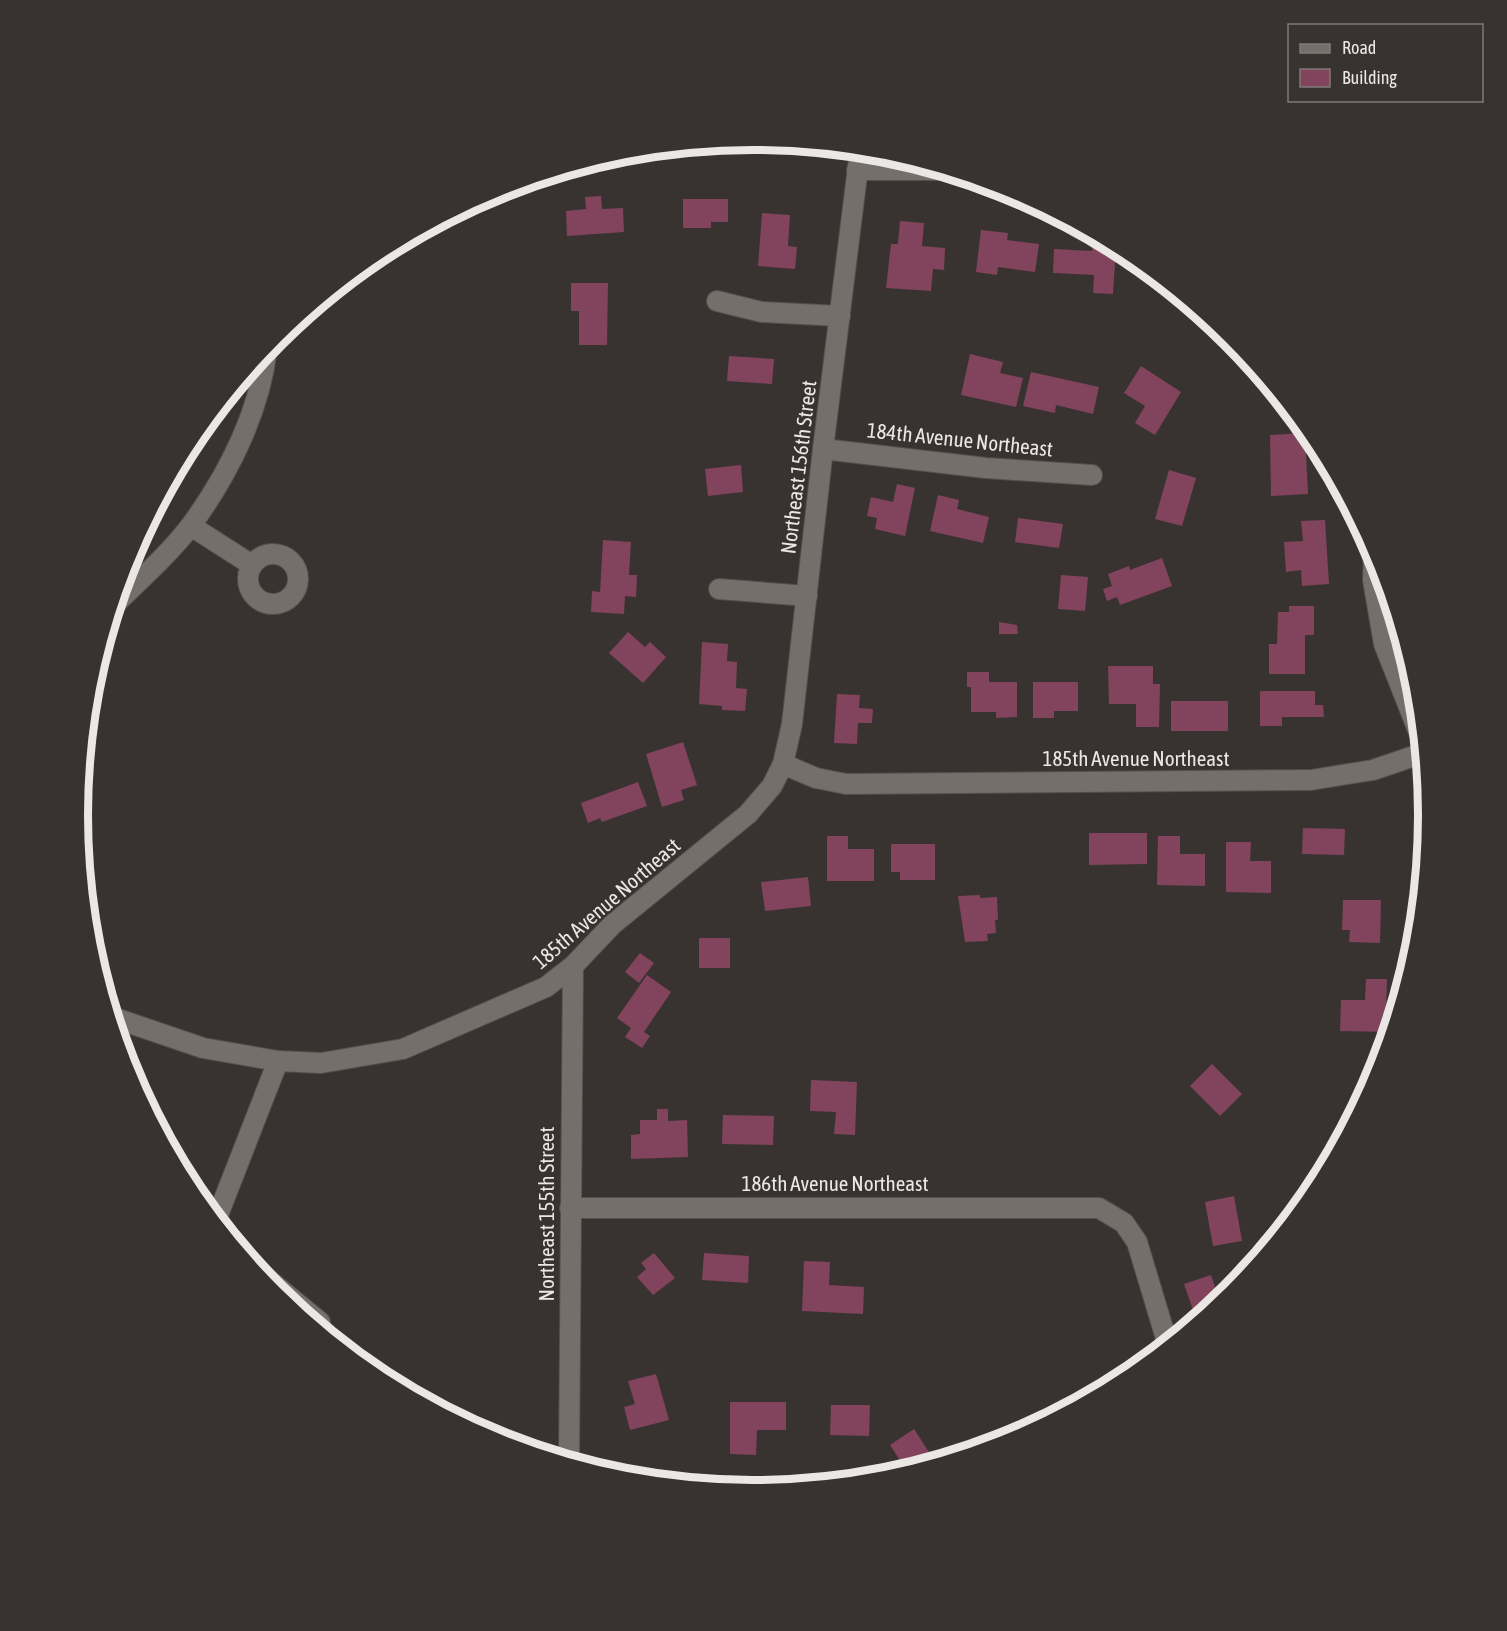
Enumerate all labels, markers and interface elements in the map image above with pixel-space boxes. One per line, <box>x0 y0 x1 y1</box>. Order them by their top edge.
legend <box>1288 24 1483 102</box>
text: Road <box>1342 37 1376 58</box>
text: Building <box>1342 67 1397 88</box>
street label: Northeast 156th Street <box>775 379 821 555</box>
street label: 184th Avenue Northeast <box>866 417 1054 461</box>
street label: 185th Avenue Northeast <box>1043 746 1229 770</box>
street label: 185th Avenue Northeast <box>528 833 684 973</box>
street label: Northeast 155th Street <box>534 1127 558 1301</box>
street label: 186th Avenue Northeast <box>742 1171 928 1195</box>

